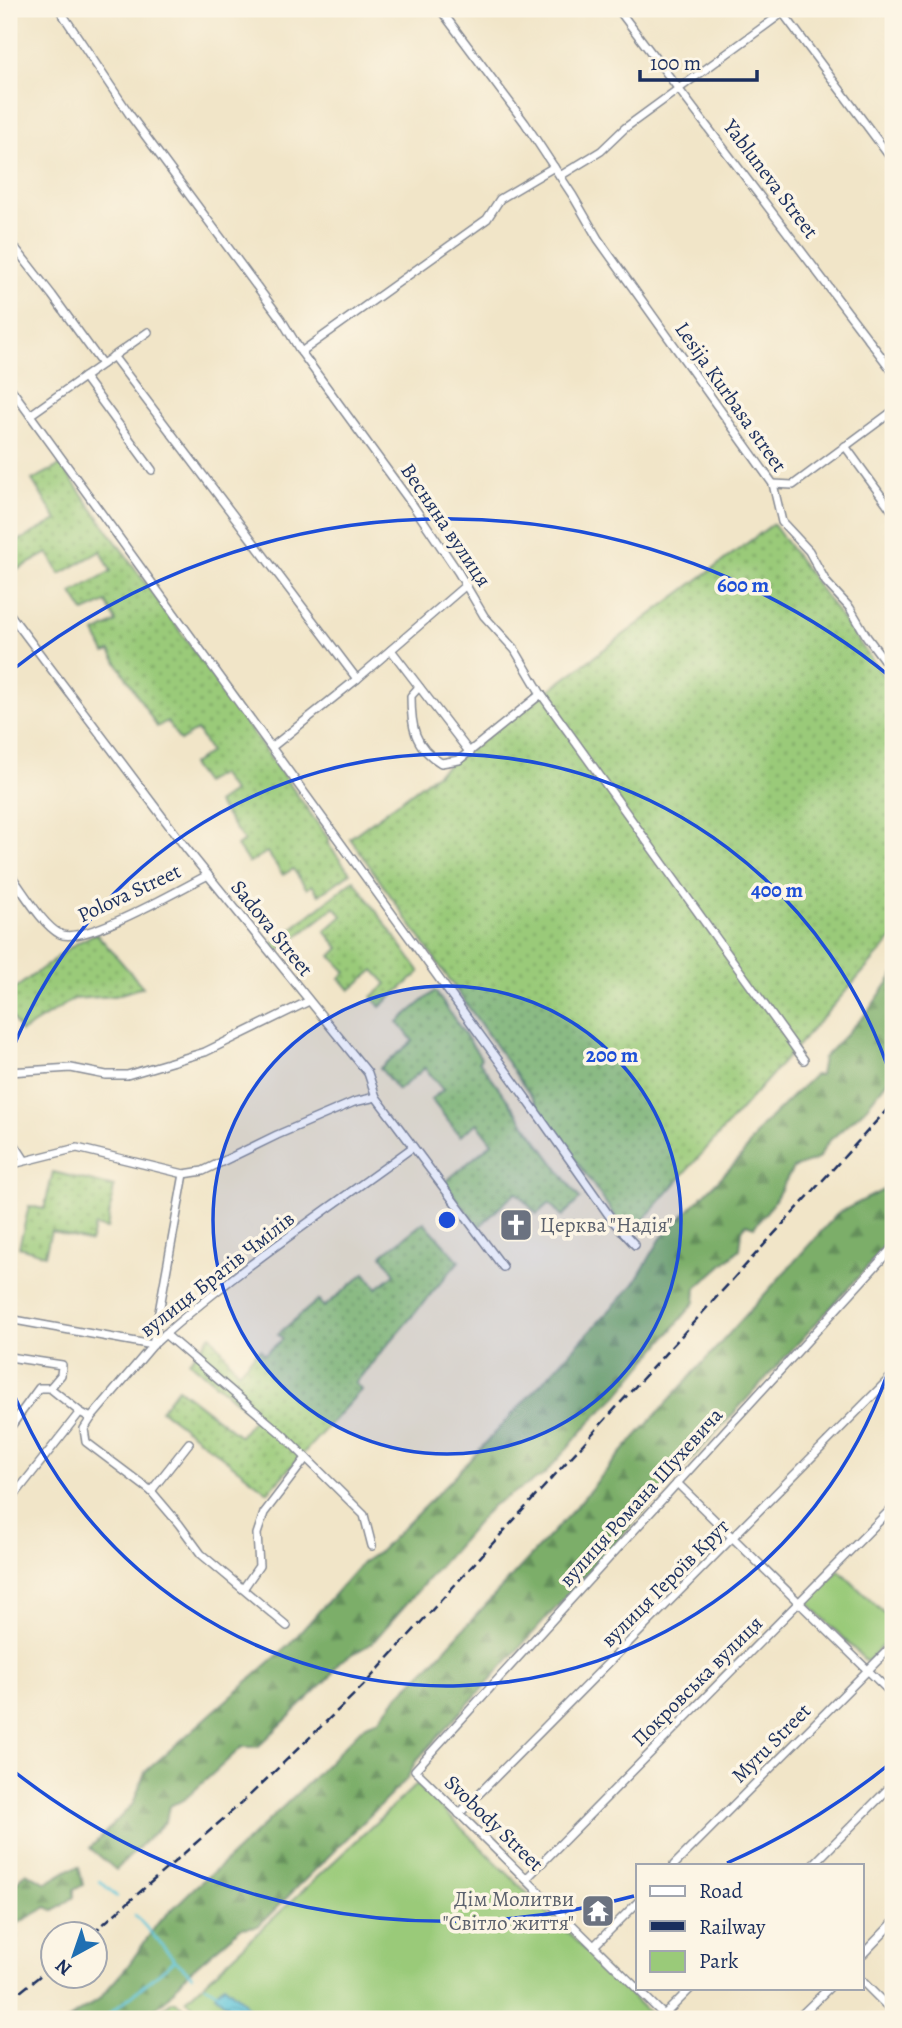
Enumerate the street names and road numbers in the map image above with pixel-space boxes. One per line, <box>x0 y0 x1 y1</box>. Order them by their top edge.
street label: Yabluneva Street <box>716 113 825 244</box>
street label: Lesija Kurbasa street <box>669 316 793 478</box>
street label: Весняна вулиця <box>394 458 498 592</box>
street label: Polova Street <box>73 857 185 929</box>
street label: Sadova Street <box>224 874 320 982</box>
street label: вулиця Братів Чмілів <box>134 1205 300 1343</box>
street label: вулиця Романа Шухевича <box>553 1401 729 1593</box>
street label: вулиця Героїв Крут <box>595 1513 735 1653</box>
street label: Покровська вулиця <box>625 1609 769 1753</box>
street label: Myru Street <box>725 1697 817 1789</box>
street label: Svobody Street <box>438 1769 550 1877</box>

